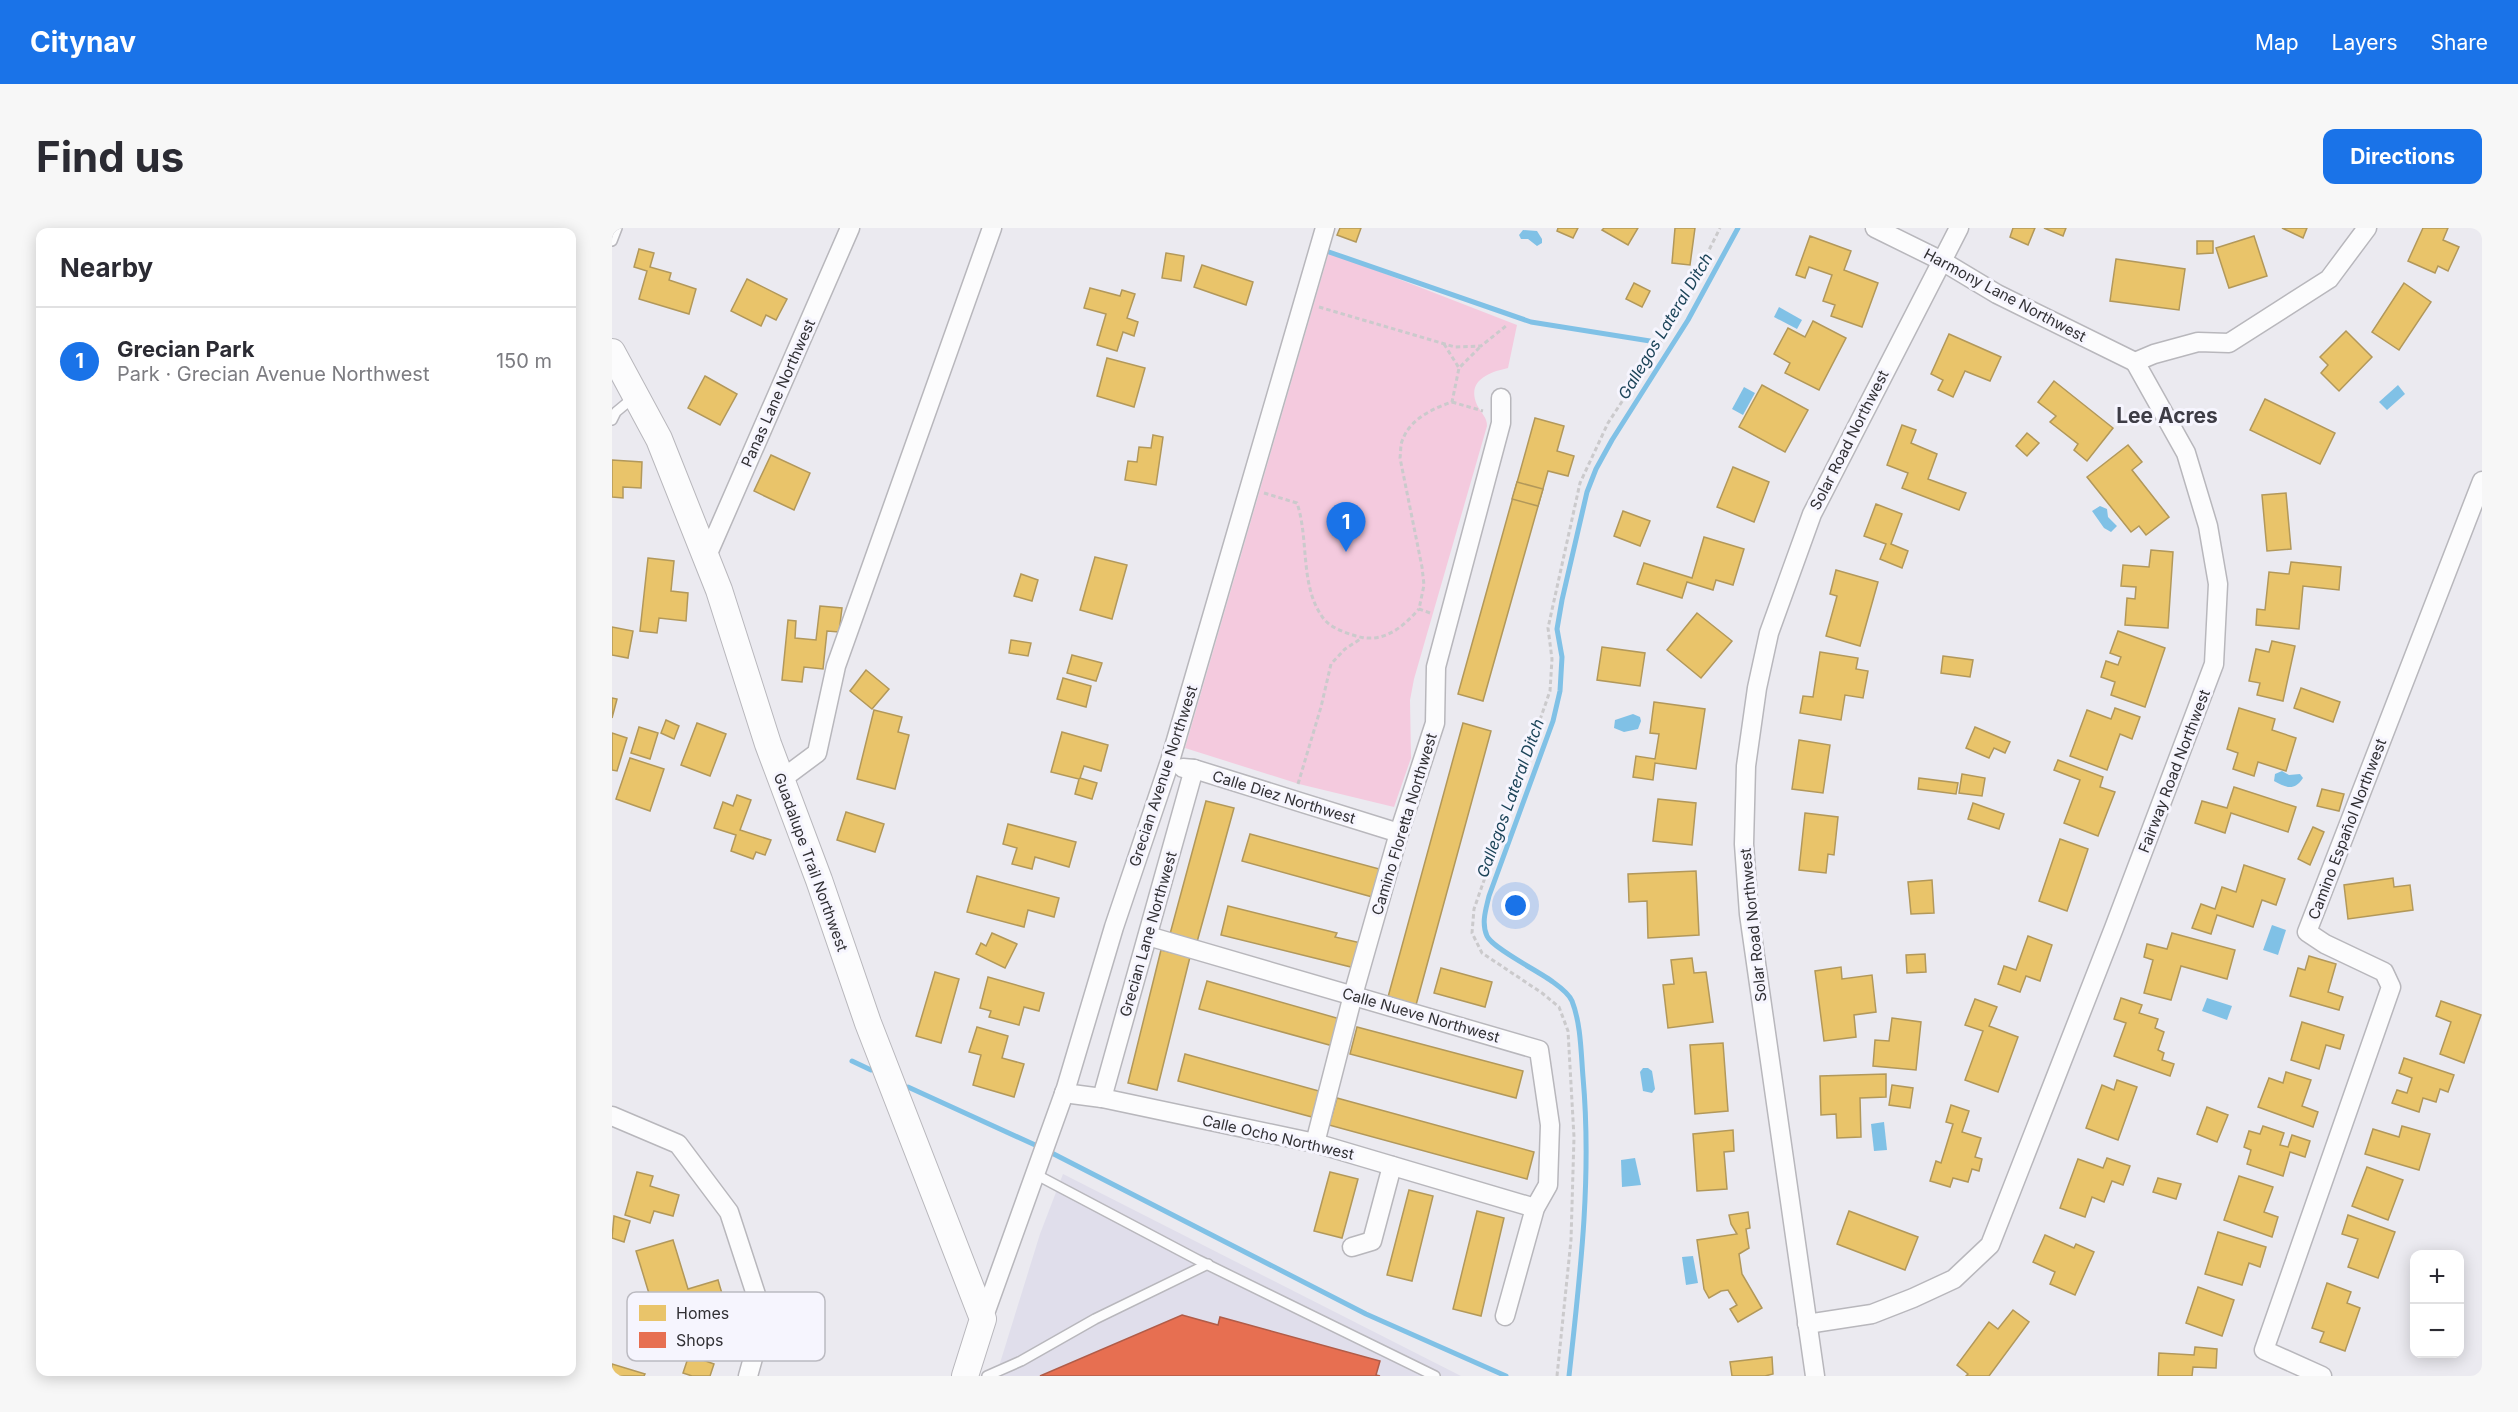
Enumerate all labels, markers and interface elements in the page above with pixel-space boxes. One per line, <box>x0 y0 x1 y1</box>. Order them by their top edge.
text: Citynav <box>30 25 136 59</box>
text: Map <box>2255 30 2299 55</box>
text: Layers <box>2332 30 2398 55</box>
text: Share <box>2431 30 2488 55</box>
button: Directions <box>2323 129 2482 184</box>
text: Find us <box>36 131 184 182</box>
street label: Harmony Lane Northwest <box>1921 244 2090 346</box>
water label: Gallegos Lateral Ditch <box>1613 249 1717 403</box>
text: Nearby <box>60 252 153 283</box>
street label: Panas Lane Northwest <box>737 316 819 470</box>
text: Grecian Park <box>117 336 254 362</box>
text: 1 <box>75 349 84 373</box>
text: 150 m <box>496 349 552 373</box>
text: Park · Grecian Avenue Northwest <box>117 362 429 386</box>
street label: Solar Road Northwest <box>1805 367 1893 513</box>
district label: Lee Acres <box>2116 403 2218 428</box>
pin: 1 <box>1326 502 1366 552</box>
street label: Grecian Avenue Northwest <box>1125 683 1201 869</box>
street label: Fairway Road Northwest <box>2134 687 2214 855</box>
water label: Gallegos Lateral Ditch <box>1472 716 1548 880</box>
street label: Camino Floretta Northwest <box>1367 731 1441 917</box>
street label: Camino Español Northwest <box>2304 736 2390 922</box>
street label: Calle Diez Northwest <box>1210 766 1358 828</box>
street label: Guadalupe Trail Northwest <box>770 770 852 954</box>
street label: Solar Road Northwest <box>1735 847 1771 1003</box>
street label: Grecian Lane Northwest <box>1115 849 1181 1019</box>
your location <box>1501 891 1530 920</box>
street label: Calle Nueve Northwest <box>1340 983 1502 1047</box>
street label: Calle Ocho Northwest <box>1200 1110 1356 1164</box>
map controls <box>2410 1250 2464 1358</box>
button: + <box>2410 1250 2464 1304</box>
legend <box>627 1292 825 1361</box>
text: Homes <box>676 1303 729 1323</box>
button: − <box>2410 1304 2464 1358</box>
text: Shops <box>676 1330 724 1350</box>

